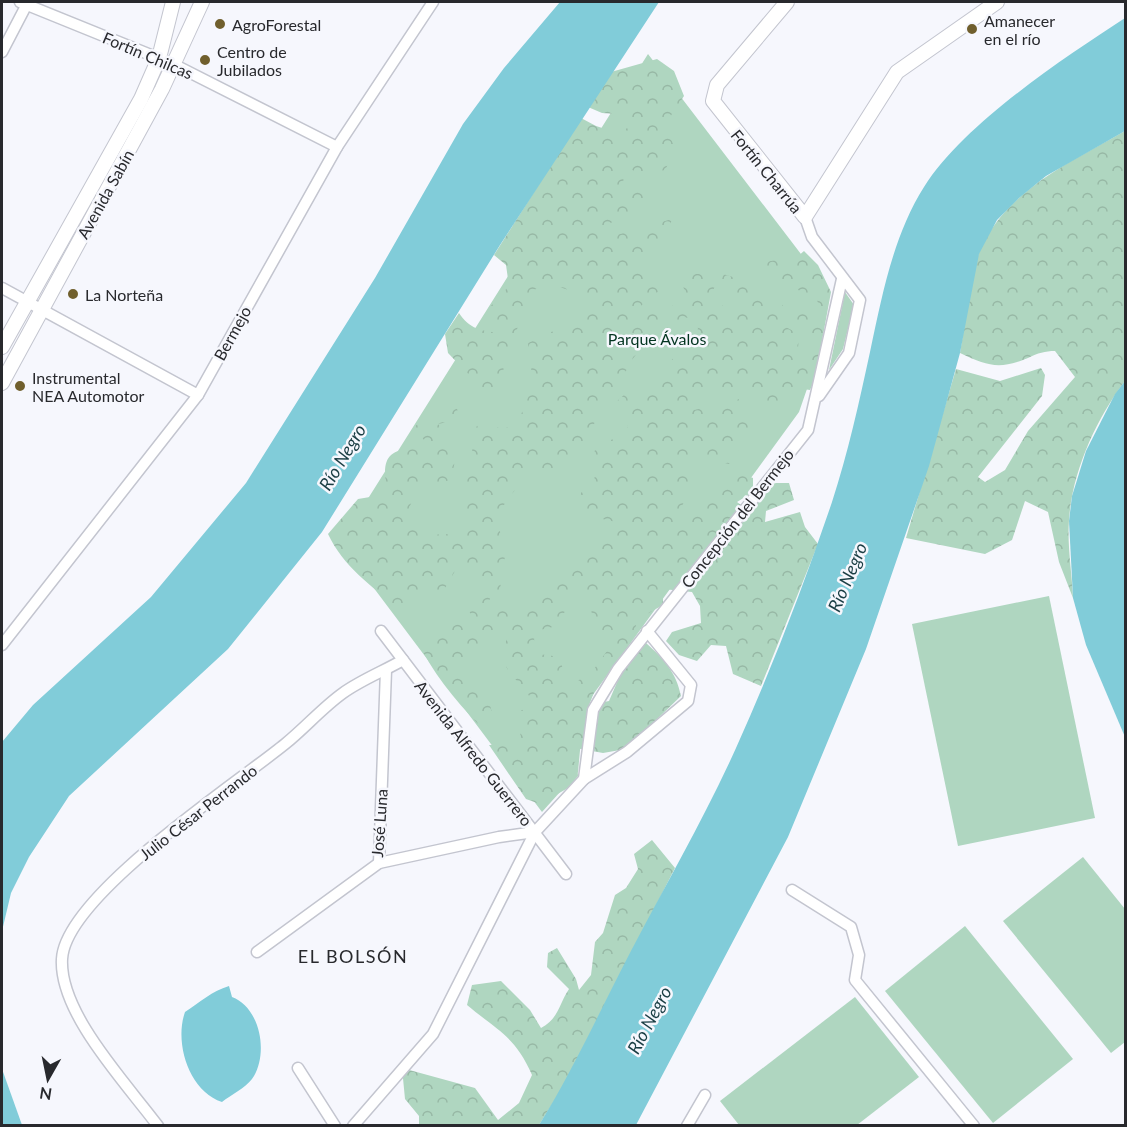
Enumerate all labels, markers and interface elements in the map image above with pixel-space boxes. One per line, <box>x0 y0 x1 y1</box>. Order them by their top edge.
place label: Amanecer en el río <box>984 11 1055 48</box>
place label: AgroForestal <box>232 15 321 34</box>
marker: AgroForestal <box>213 17 227 31</box>
marker: Amanecer en el río <box>965 22 979 36</box>
street label: Fortín Chilcas <box>100 28 196 82</box>
place label: Centro de Jubilados <box>217 42 287 79</box>
marker: Centro de Jubilados <box>198 53 212 67</box>
street label: Fortín Charrúa <box>727 125 807 217</box>
street label: Avenida Sabín <box>73 146 137 242</box>
place label: La Norteña <box>85 285 163 304</box>
marker: La Norteña <box>66 287 80 301</box>
street label: Bermejo <box>209 303 255 363</box>
park label: Parque Ávalos <box>608 329 706 348</box>
place label: Instrumental NEA Automotor <box>32 368 144 405</box>
marker: Instrumental NEA Automotor <box>13 379 27 393</box>
water label: Río Negro <box>314 420 370 494</box>
street label: Concepción del Bermejo <box>677 445 797 591</box>
water label: Río Negro <box>823 539 871 615</box>
street label: Avenida Alfredo Guerrero <box>411 676 537 830</box>
street label: Julio César Perrando <box>136 760 260 864</box>
street label: José Luna <box>367 788 391 858</box>
district label: EL BOLSÓN <box>298 945 408 967</box>
water label: Río Negro <box>622 983 676 1057</box>
north arrow <box>18 1049 78 1109</box>
text: N <box>38 1084 53 1105</box>

